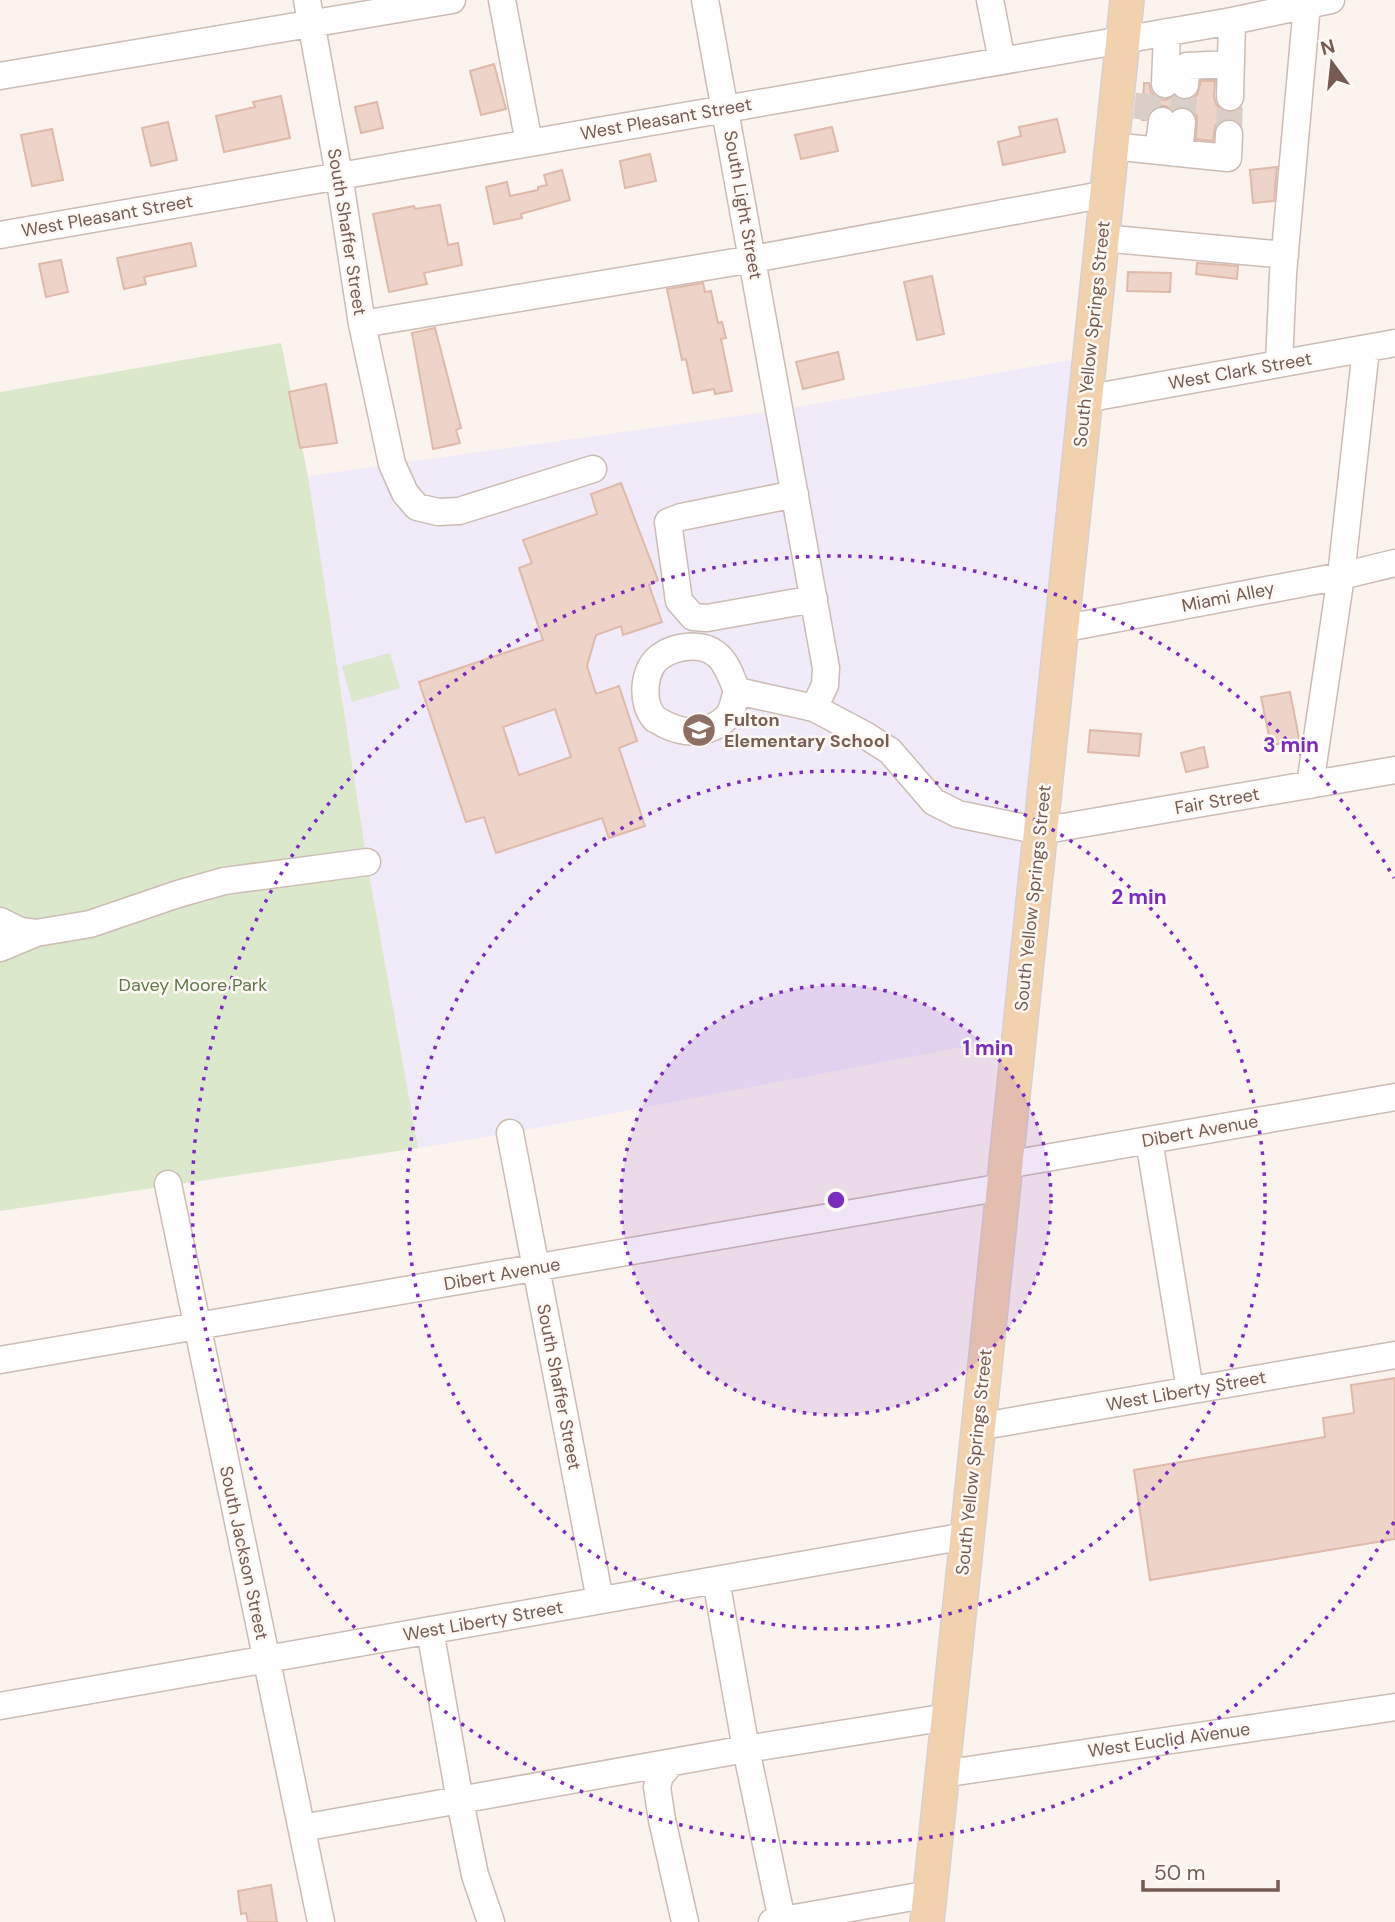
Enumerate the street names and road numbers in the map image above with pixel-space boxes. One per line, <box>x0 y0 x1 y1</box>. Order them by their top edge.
street label: West Pleasant Street <box>578 92 754 146</box>
street label: South Light Street <box>718 129 768 281</box>
street label: South Shaffer Street <box>322 147 372 317</box>
street label: West Pleasant Street <box>19 189 195 243</box>
street label: South Yellow Springs Street <box>1068 220 1116 448</box>
street label: West Clark Street <box>1166 347 1314 395</box>
street label: Miami Alley <box>1179 576 1277 618</box>
street label: Fair Street <box>1173 782 1261 820</box>
street label: South Yellow Springs Street <box>1009 784 1057 1012</box>
street label: Dibert Avenue <box>1140 1109 1260 1153</box>
street label: Dibert Avenue <box>442 1252 562 1296</box>
street label: South Shaffer Street <box>531 1302 587 1472</box>
street label: South Yellow Springs Street <box>950 1348 998 1576</box>
street label: West Liberty Street <box>1104 1365 1268 1417</box>
street label: South Jackson Street <box>214 1464 274 1642</box>
street label: West Liberty Street <box>401 1595 565 1647</box>
street label: West Euclid Avenue <box>1086 1717 1252 1763</box>

